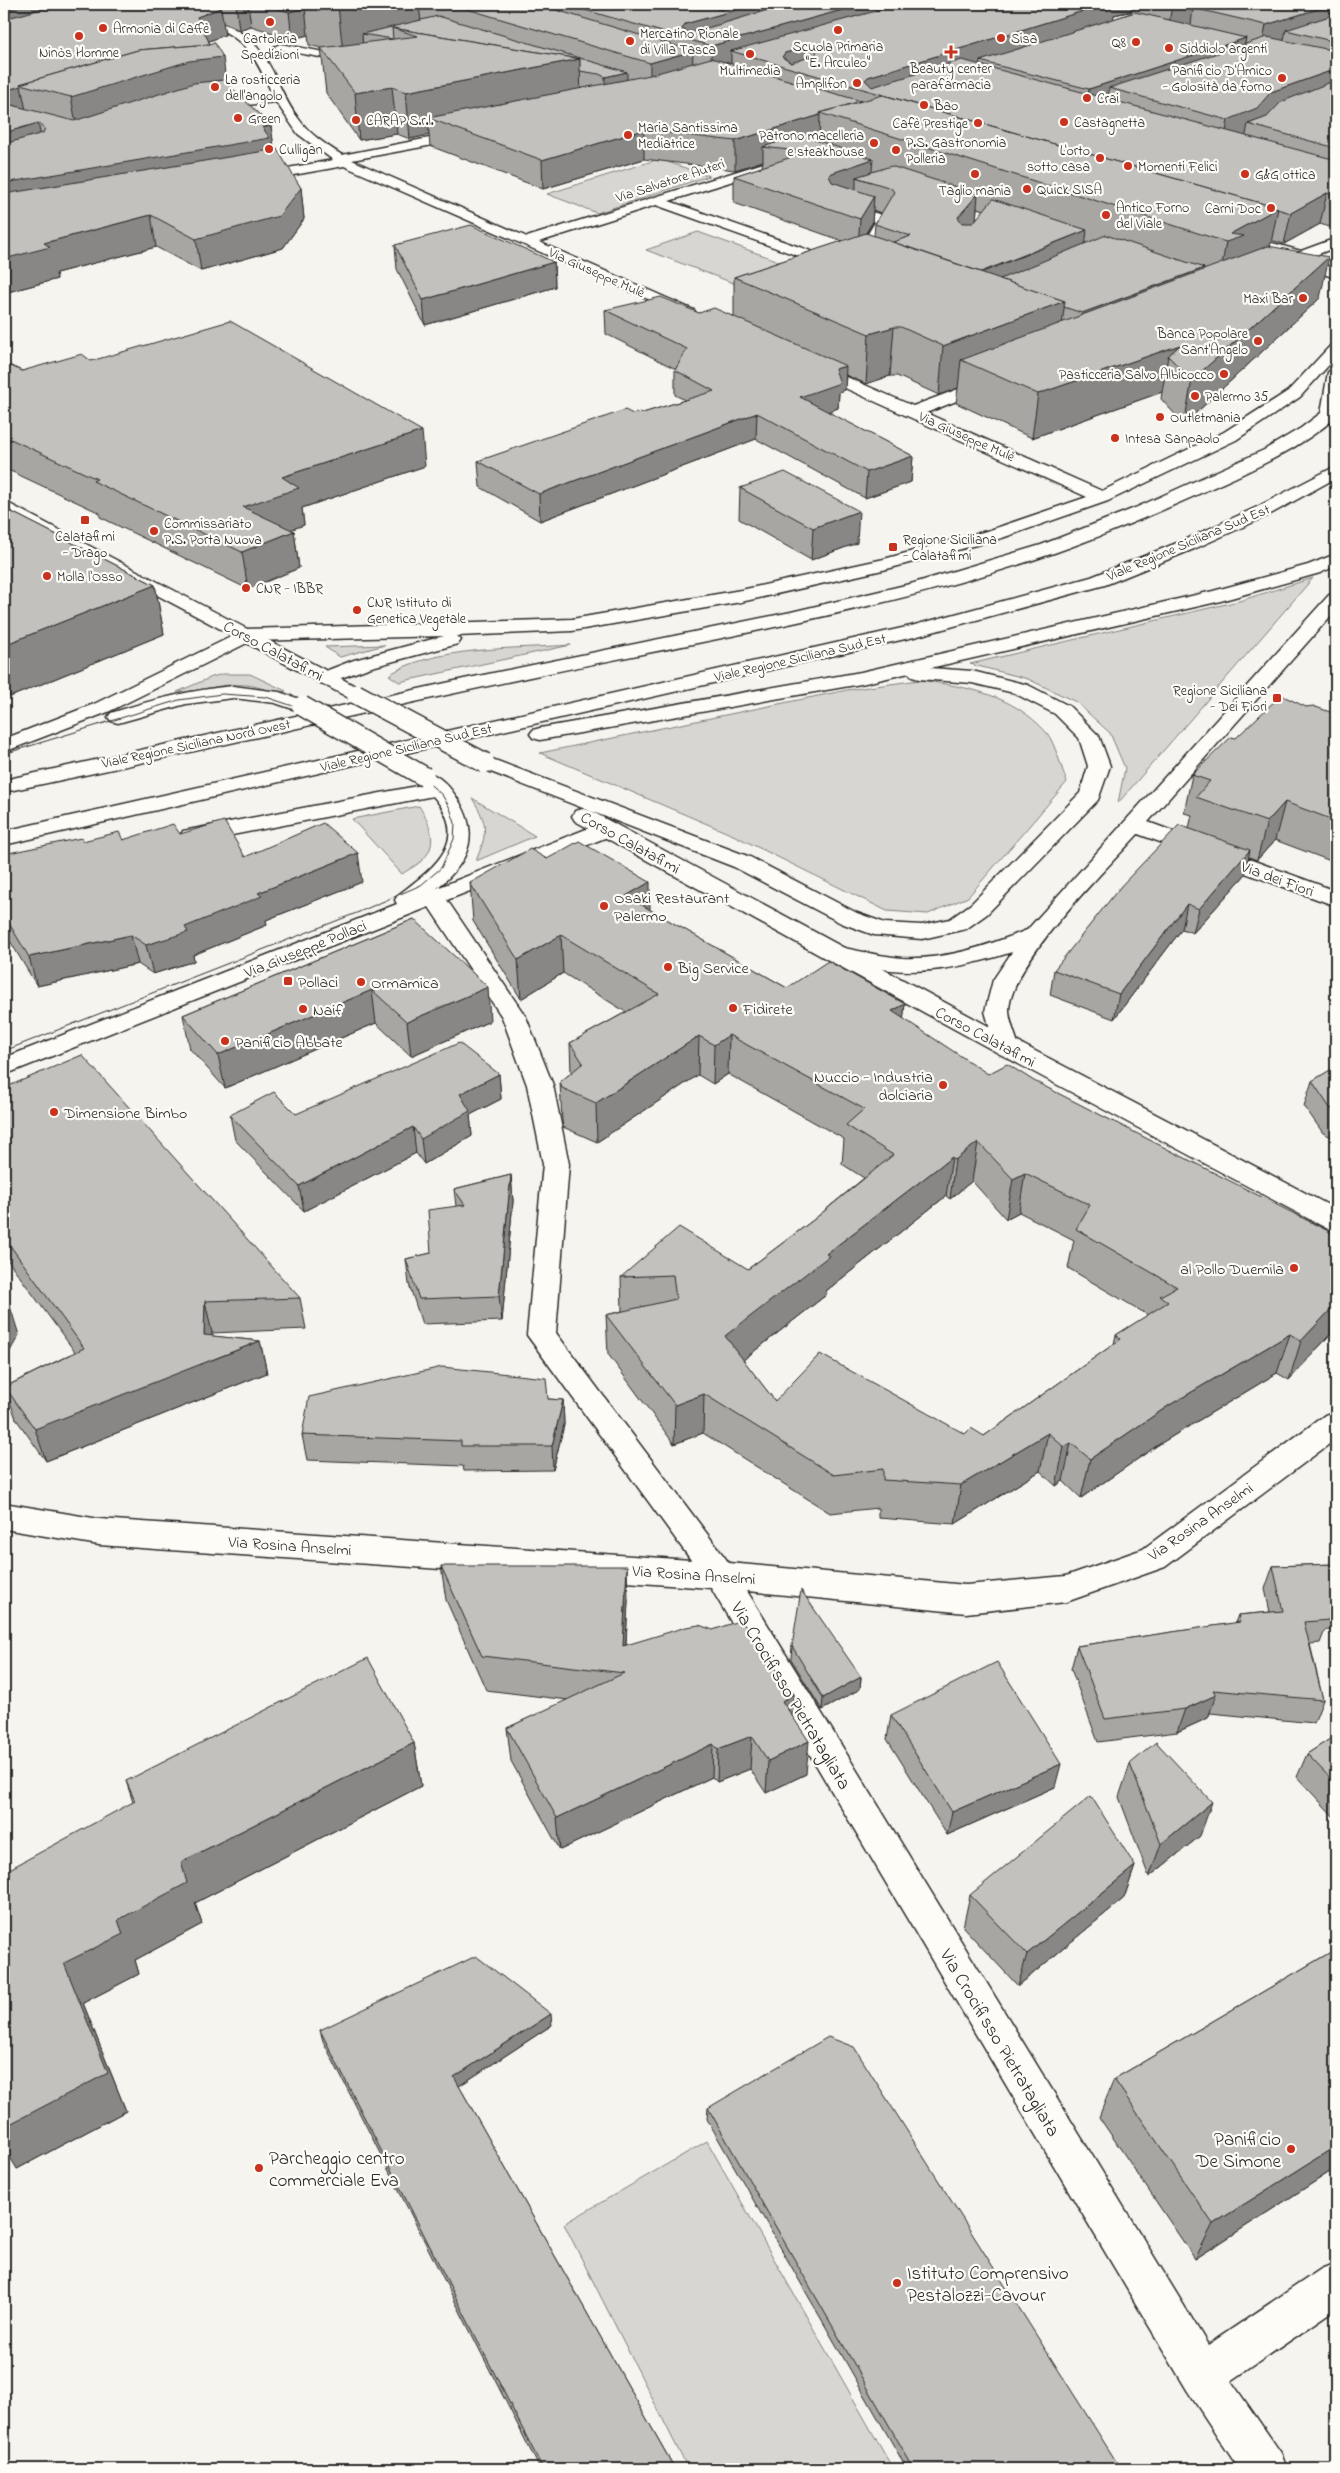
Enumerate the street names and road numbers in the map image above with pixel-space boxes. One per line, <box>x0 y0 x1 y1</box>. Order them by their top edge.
street label: Via Salvatore Auteri <box>612 154 728 209</box>
street label: Via Giuseppe Mulè <box>544 242 649 304</box>
street label: Via Giuseppe Mulè <box>914 406 1019 468</box>
street label: Viale Regione Siciliana Sud Est <box>1103 499 1274 589</box>
street label: Corso Calatafimi <box>218 615 328 688</box>
street label: Viale Regione Siciliana Sud Est <box>711 628 889 690</box>
street label: Viale Regione Siciliana Nord Ovest <box>99 714 293 776</box>
street label: Viale Regione Siciliana Sud Est <box>317 718 495 780</box>
street label: Corso Calatafimi <box>576 806 684 881</box>
street label: Via dei Fiori <box>1236 855 1317 904</box>
street label: Via Giuseppe Pollaci <box>240 914 371 986</box>
street label: Corso Calatafimi <box>930 1001 1040 1074</box>
street label: Via Rosina Anselmi <box>1143 1477 1259 1568</box>
street label: Via Rosina Anselmi <box>226 1531 352 1563</box>
street label: Via Rosina Anselmi <box>630 1560 756 1592</box>
street label: Via Crocifisso Pietratagliata <box>721 1596 857 1796</box>
street label: Via Crocifisso Pietratagliata <box>930 1943 1066 2143</box>

